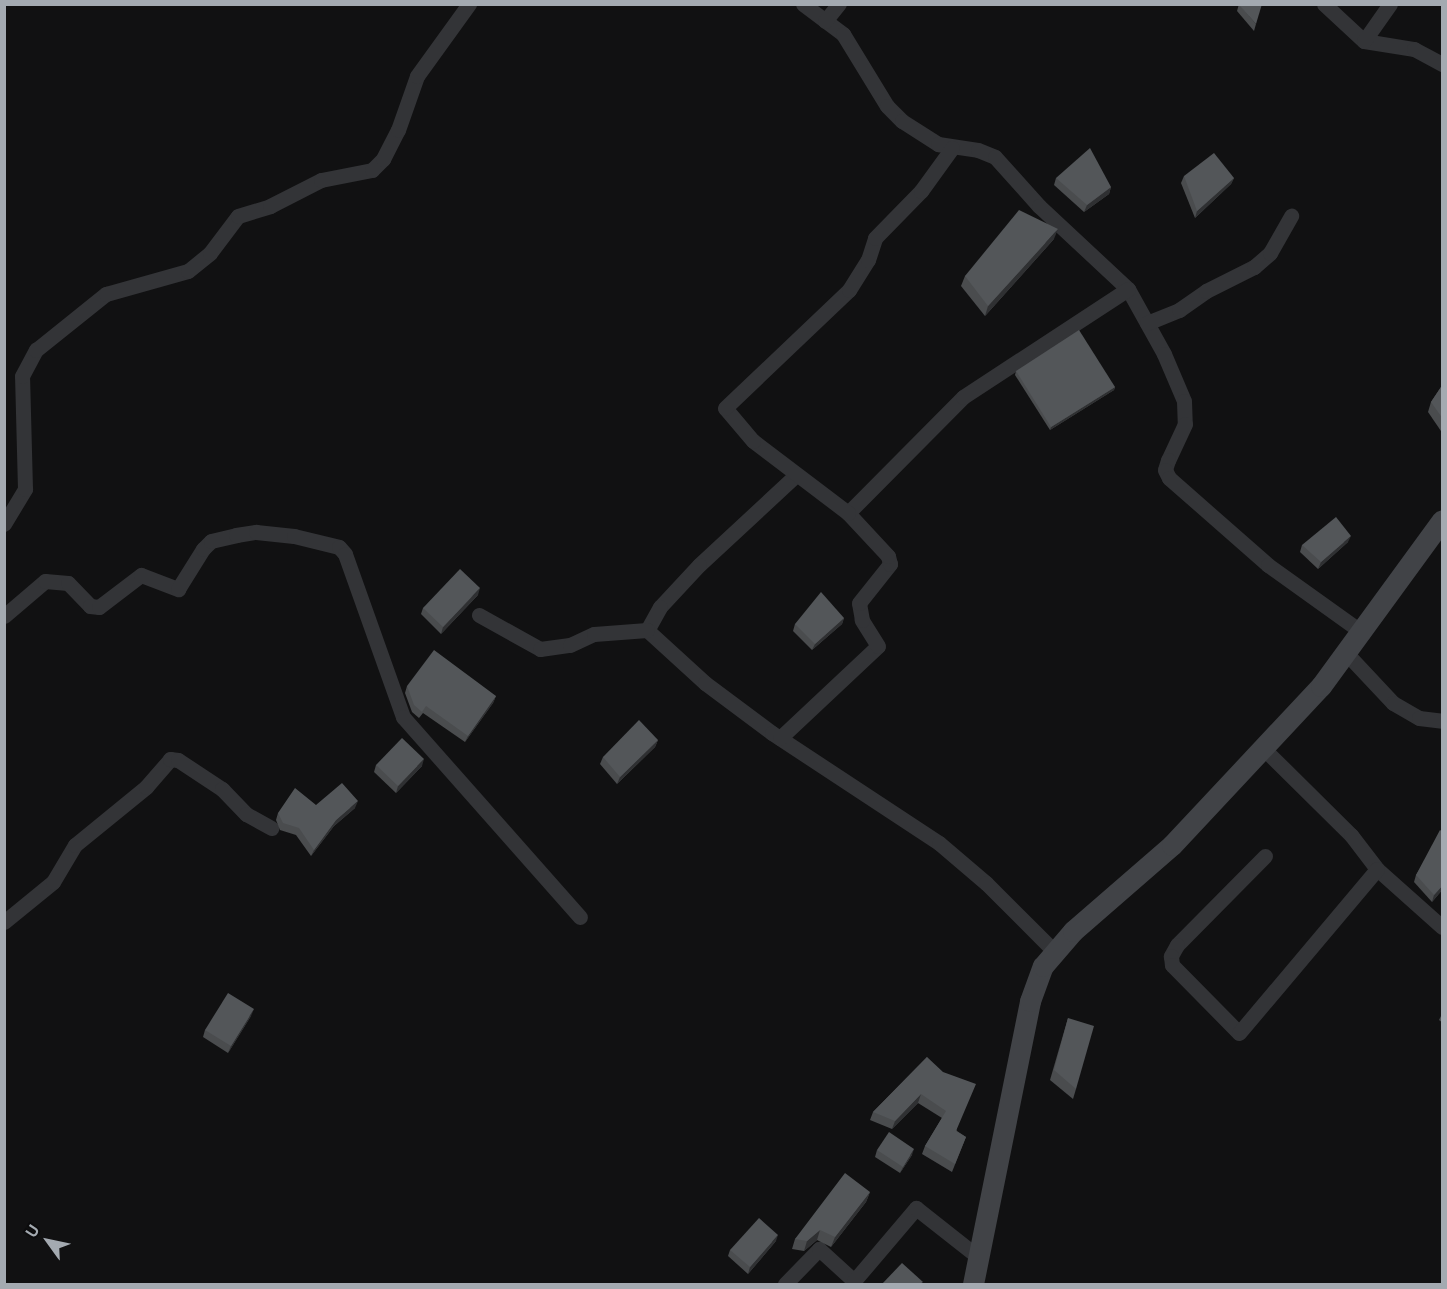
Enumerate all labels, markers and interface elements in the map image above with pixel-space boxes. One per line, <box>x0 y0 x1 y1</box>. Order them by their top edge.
north arrow <box>18 1211 78 1271</box>
text: U <box>21 1221 44 1241</box>

